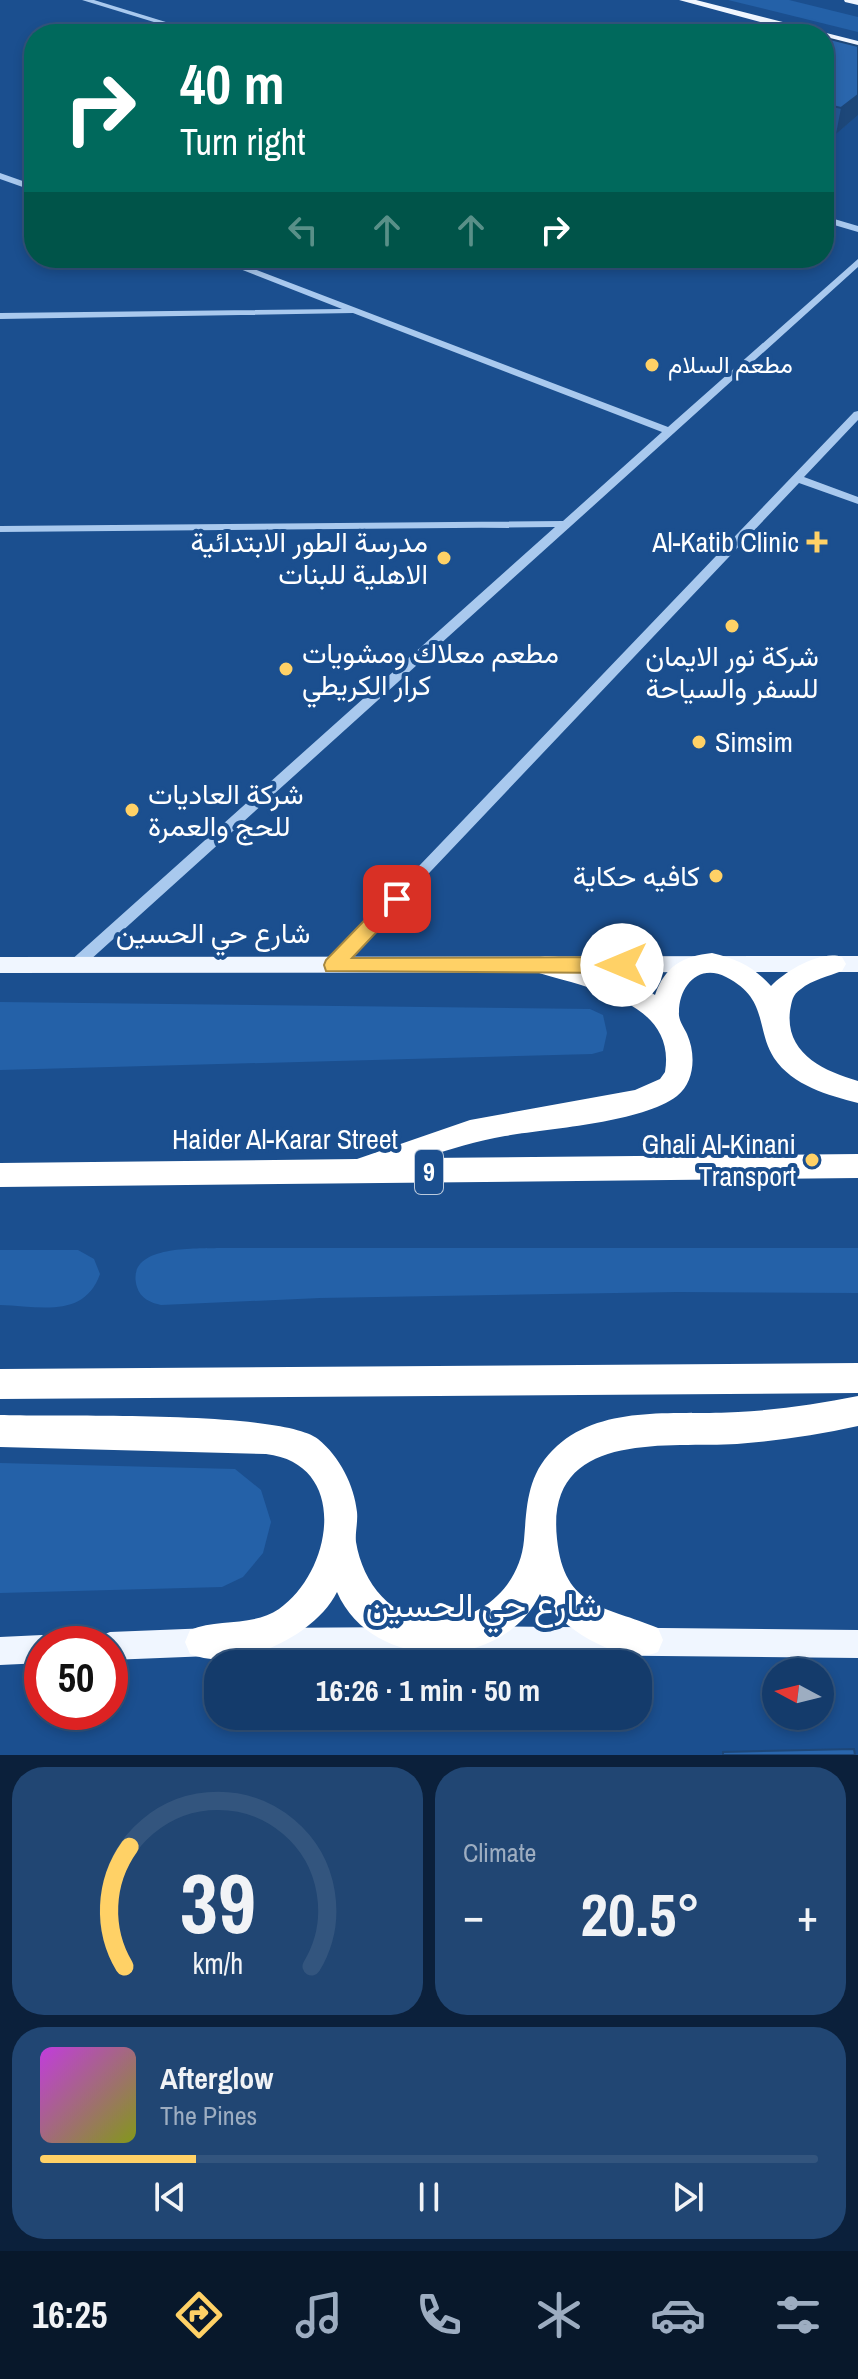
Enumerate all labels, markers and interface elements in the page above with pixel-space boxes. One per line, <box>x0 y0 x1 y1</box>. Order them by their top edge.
text: 40 m <box>180 46 285 121</box>
icon: right <box>48 56 152 160</box>
text: Turn right <box>180 118 305 166</box>
icon: left <box>281 208 325 252</box>
icon: ahead <box>365 208 409 252</box>
icon: ahead <box>449 208 493 252</box>
icon: right <box>533 208 577 252</box>
place label: مطعم السلام <box>668 348 793 381</box>
marker: مطعم السلام <box>643 356 661 374</box>
place label: مدرسة الطور الابتدائية الاهلية للبنات <box>191 523 428 593</box>
place label: Al-Katib Clinic <box>651 523 799 561</box>
marker: Al-Katib Clinic <box>806 531 828 553</box>
marker: مدرسة الطور الابتدائية الاهلية للبنات <box>435 549 453 567</box>
marker: شركة نور الايمان للسفر والسياحة <box>723 617 741 635</box>
place label: مطعم معلاك ومشويات كرار الكريطي <box>302 634 559 708</box>
place label: شركة نور الايمان للسفر والسياحة <box>645 637 819 707</box>
marker: مطعم معلاك ومشويات كرار الكريطي <box>277 660 295 678</box>
place label: Simsim <box>715 723 793 761</box>
marker: Simsim <box>690 733 708 751</box>
place label: شركة العاديات للحج والعمرة <box>148 775 303 846</box>
marker: شركة العاديات للحج والعمرة <box>123 801 141 819</box>
place label: كافيه حكاية <box>573 857 700 895</box>
pin <box>363 865 431 933</box>
marker: كافيه حكاية <box>707 867 725 885</box>
icon: arrive <box>375 877 419 921</box>
street label: شارع حي الحسين <box>116 914 310 956</box>
position arrow <box>580 923 664 1007</box>
street label: Haider Al-Karar Street <box>172 1120 398 1158</box>
place label: Ghali Al-Kinani Transport <box>642 1125 796 1195</box>
road number: 9 <box>415 1150 443 1194</box>
marker: Ghali Al-Kinani Transport <box>803 1151 821 1169</box>
street label: شارع حي الحسين <box>366 1582 602 1633</box>
speed limit sign: 50 <box>24 1626 128 1730</box>
north arrow <box>762 1658 834 1730</box>
map controls <box>762 1658 834 1730</box>
text: 16:26 · 1 min · 50 m <box>316 1670 540 1710</box>
text: Climate <box>463 1835 536 1870</box>
text: 39 <box>180 1847 255 1959</box>
text: 20.5° <box>581 1874 700 1955</box>
text: − <box>463 1885 484 1945</box>
text: + <box>797 1885 818 1945</box>
text: km/h <box>192 1944 243 1983</box>
text: Afterglow <box>160 2058 273 2098</box>
text: The Pines <box>160 2098 257 2133</box>
icon: previous <box>148 2175 192 2219</box>
icon: pause <box>407 2175 451 2219</box>
icon: next <box>666 2175 710 2219</box>
icon: directions <box>171 2287 227 2343</box>
icon: music <box>291 2287 347 2343</box>
icon: phone <box>411 2287 467 2343</box>
icon: climate <box>531 2287 587 2343</box>
icon: car <box>650 2287 706 2343</box>
icon: filters <box>770 2287 826 2343</box>
text: 16:25 <box>32 2291 107 2339</box>

